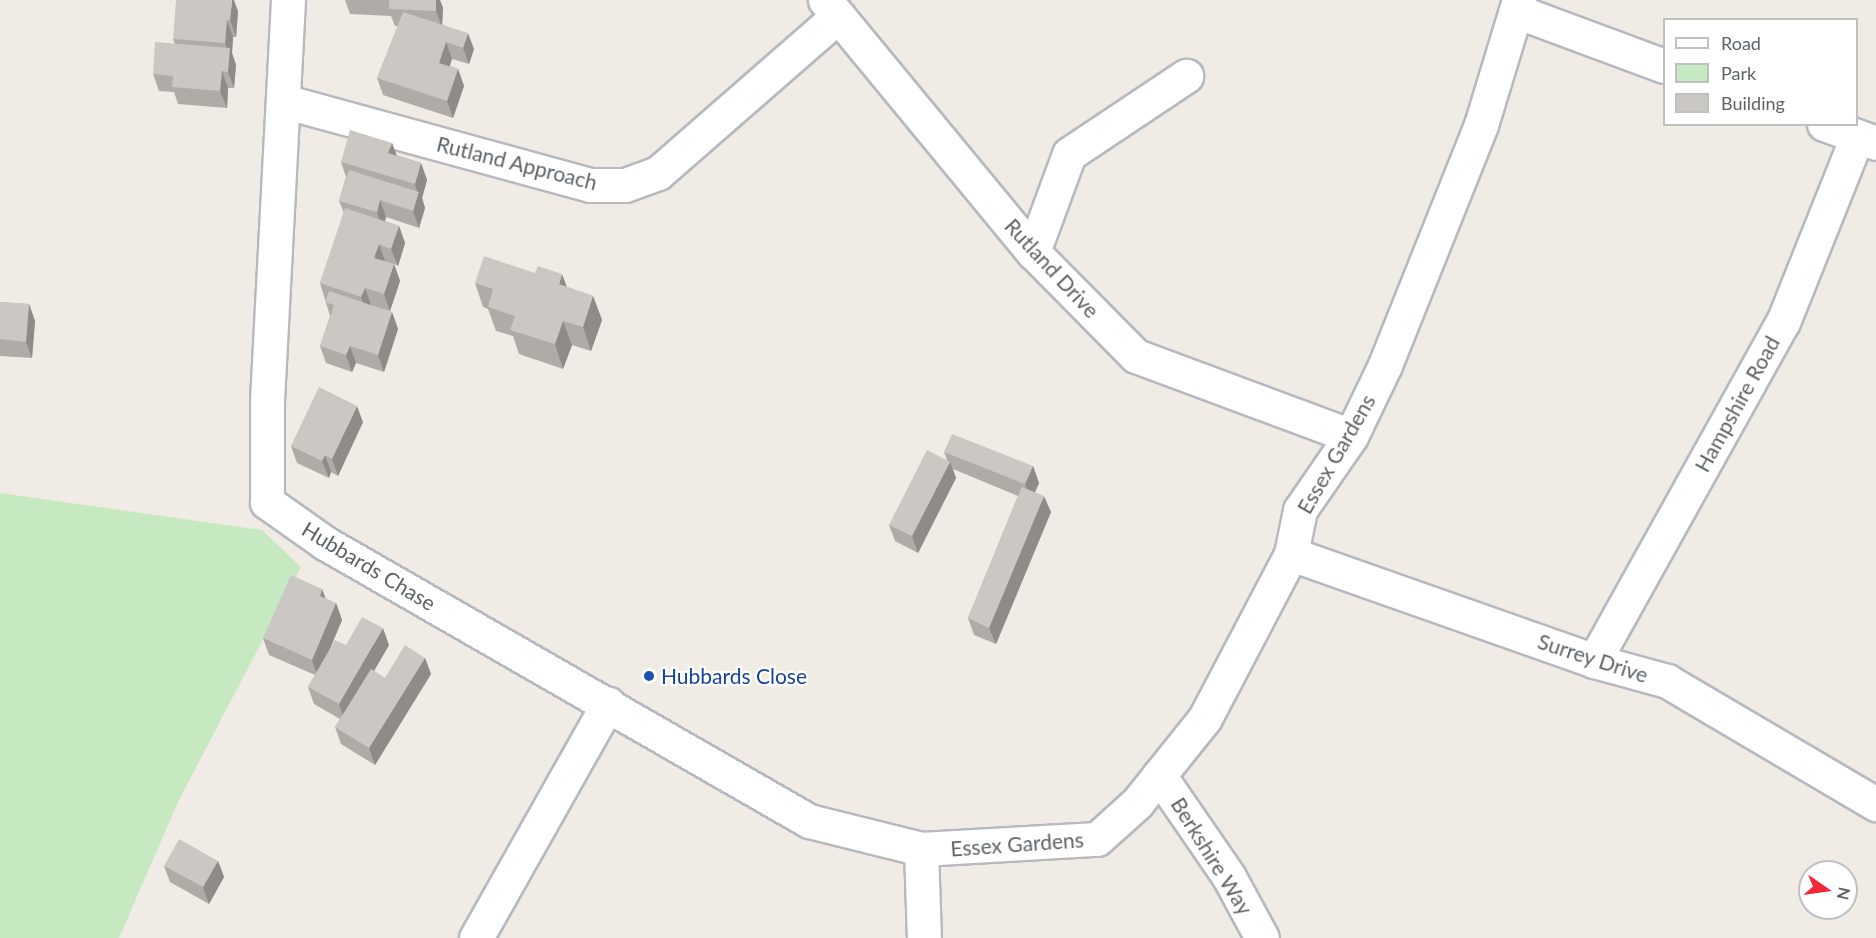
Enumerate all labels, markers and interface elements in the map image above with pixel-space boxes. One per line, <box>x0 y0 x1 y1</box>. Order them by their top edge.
legend <box>1663 18 1858 126</box>
text: Road <box>1721 32 1761 54</box>
text: Park <box>1721 62 1756 84</box>
text: Building <box>1721 92 1785 114</box>
street label: Rutland Approach <box>434 131 600 195</box>
street label: Rutland Drive <box>1000 213 1104 323</box>
street label: Hampshire Road <box>1689 332 1785 476</box>
street label: Essex Gardens <box>1292 390 1380 518</box>
street label: Hubbards Chase <box>298 516 440 616</box>
street label: Surrey Drive <box>1535 628 1651 688</box>
place label: Hubbards Close <box>661 663 807 689</box>
marker: Hubbards Close <box>642 669 656 683</box>
street label: Berkshire Way <box>1166 793 1258 919</box>
street label: Essex Gardens <box>950 827 1084 861</box>
north arrow <box>1798 860 1858 920</box>
text: N <box>1833 886 1855 902</box>

